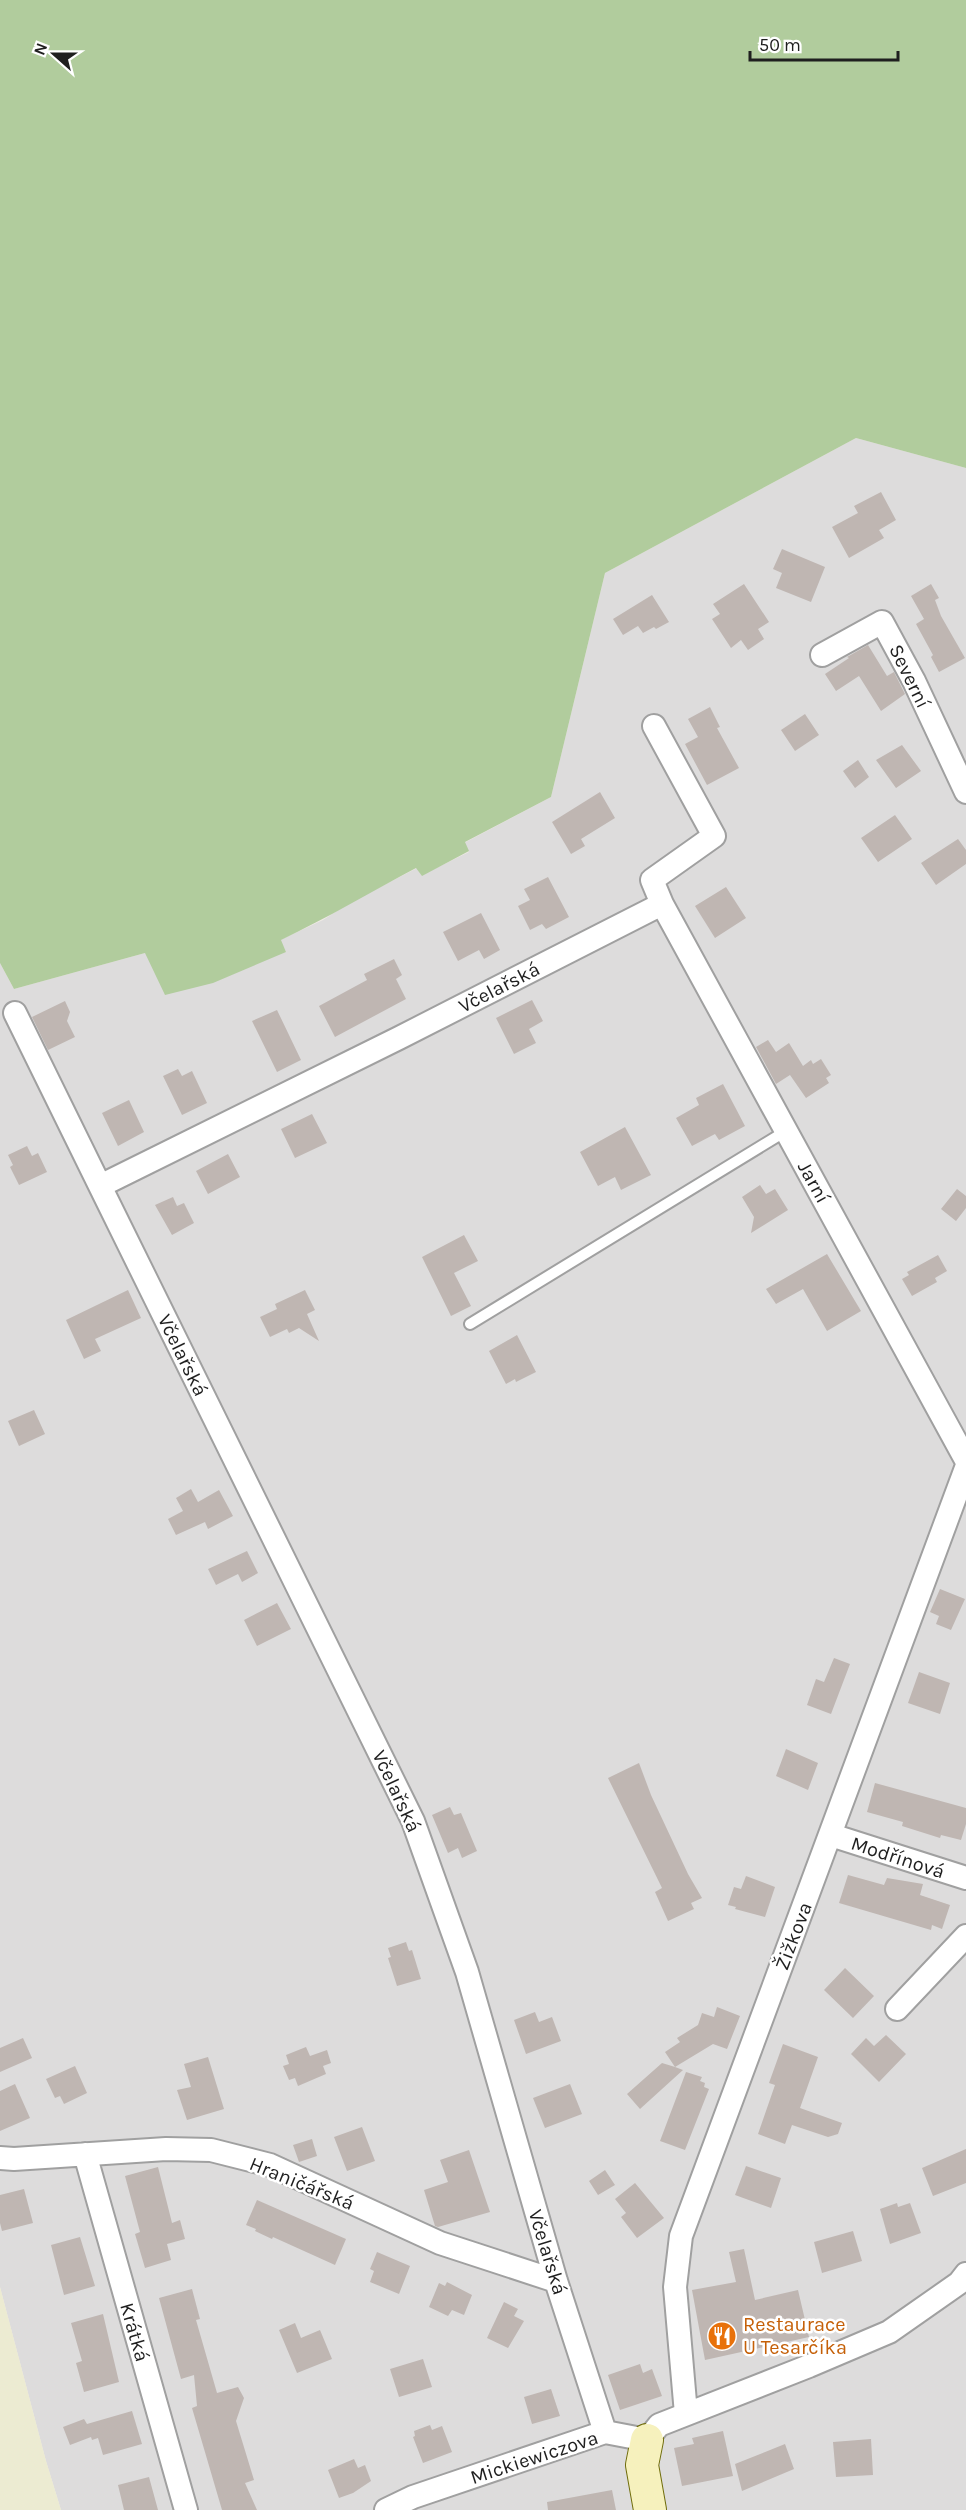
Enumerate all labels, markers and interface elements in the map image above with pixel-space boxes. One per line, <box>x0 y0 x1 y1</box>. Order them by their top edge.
north arrow <box>24 24 84 84</box>
scale bar <box>750 24 898 62</box>
text: 50 m <box>759 34 801 56</box>
text: N <box>30 40 51 58</box>
street label: Severní <box>884 641 935 712</box>
street label: Včelařská <box>455 957 544 1018</box>
street label: Jarní <box>793 1157 834 1207</box>
street label: Včelařská <box>153 1311 212 1400</box>
street label: Včelařská <box>368 1747 426 1836</box>
street label: Modřínová <box>848 1832 948 1883</box>
street label: Žižkova <box>769 1899 817 1973</box>
street label: Hraničářská <box>246 2152 358 2215</box>
street label: Včelařská <box>524 2207 571 2298</box>
street label: Krátká <box>115 2300 154 2364</box>
place label: Restaurace U Tesarčíka <box>743 2313 847 2359</box>
restaurant icon: Restaurace U Tesarčíka <box>706 2320 738 2352</box>
street label: Mickiewiczova <box>467 2426 601 2489</box>

